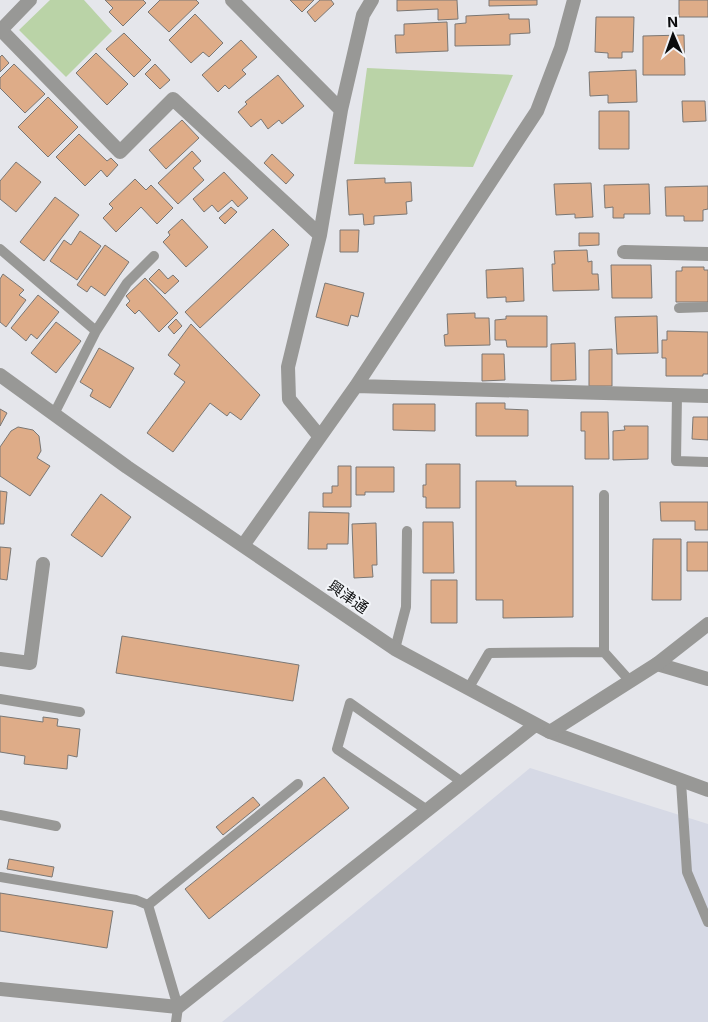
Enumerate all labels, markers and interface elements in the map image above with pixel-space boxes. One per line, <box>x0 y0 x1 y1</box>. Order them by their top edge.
north arrow <box>648 10 698 60</box>
text: N <box>667 13 678 30</box>
street label: 興津通 <box>324 576 372 617</box>

